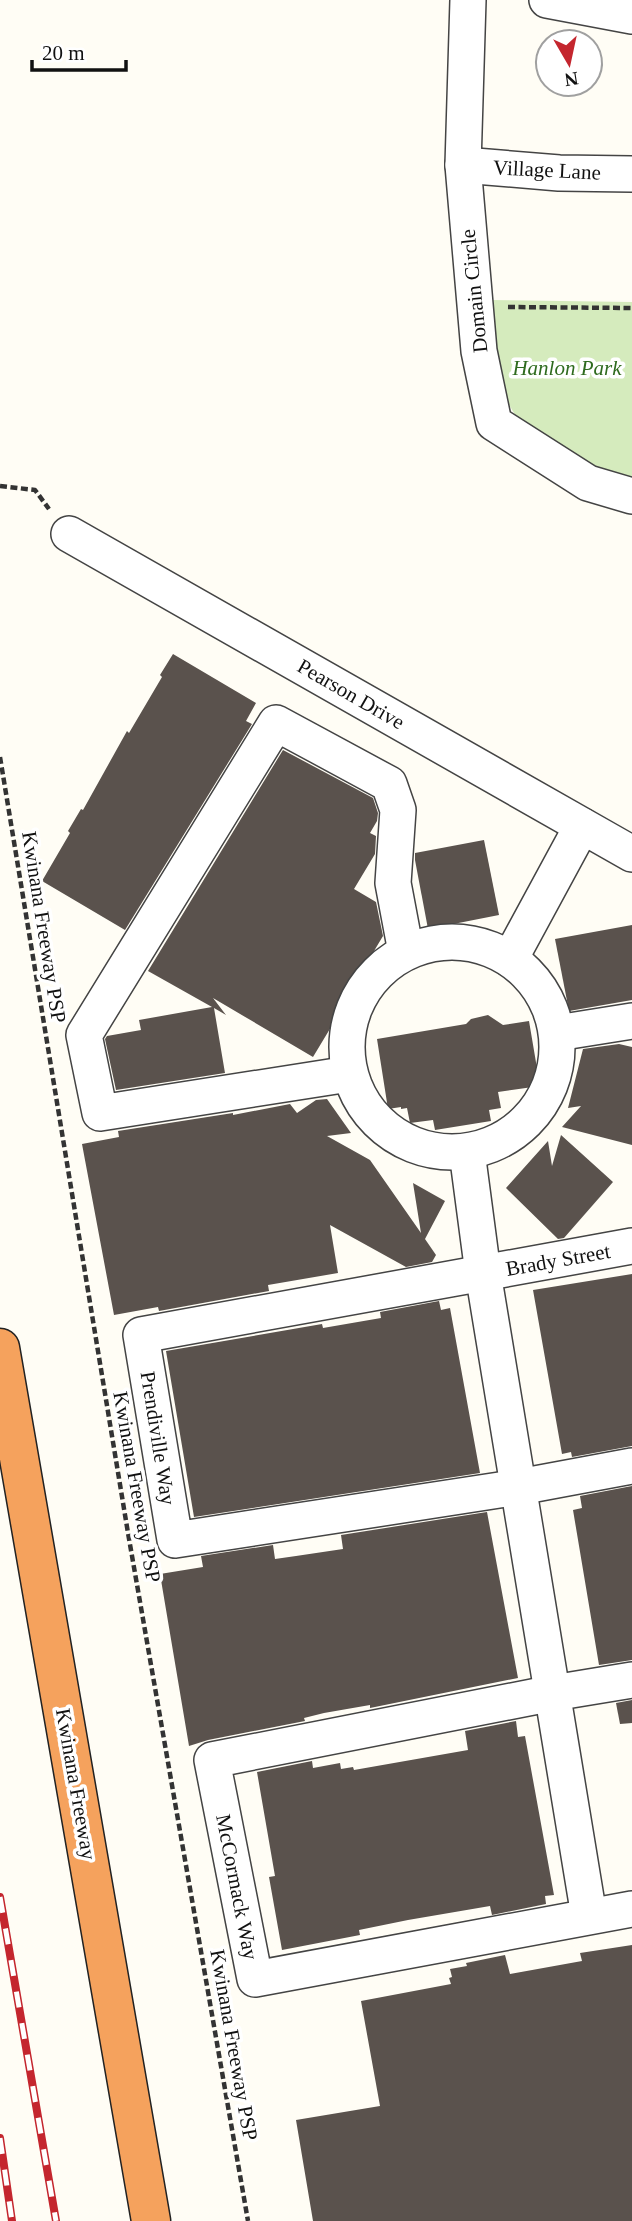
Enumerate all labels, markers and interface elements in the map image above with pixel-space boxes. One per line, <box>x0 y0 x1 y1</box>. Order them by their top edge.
scale bar <box>32 28 126 72</box>
north arrow <box>534 28 604 98</box>
text: 20 m <box>42 41 85 65</box>
text: N <box>563 68 580 91</box>
street label: Village Lane <box>493 155 601 185</box>
street label: Domain Circle <box>456 228 492 354</box>
park label: Hanlon Park <box>511 356 622 380</box>
street label: Pearson Drive <box>293 654 409 734</box>
street label: Kwinana Freeway PSP <box>17 829 71 1025</box>
street label: Brady Street <box>504 1239 612 1281</box>
street label: Prendiville Way <box>136 1369 180 1507</box>
street label: Kwinana Freeway PSP <box>108 1390 166 1584</box>
street label: Kwinana Freeway <box>51 1706 101 1862</box>
street label: McCormack Way <box>211 1812 263 1962</box>
street label: Kwinana Freeway PSP <box>205 1948 263 2142</box>

